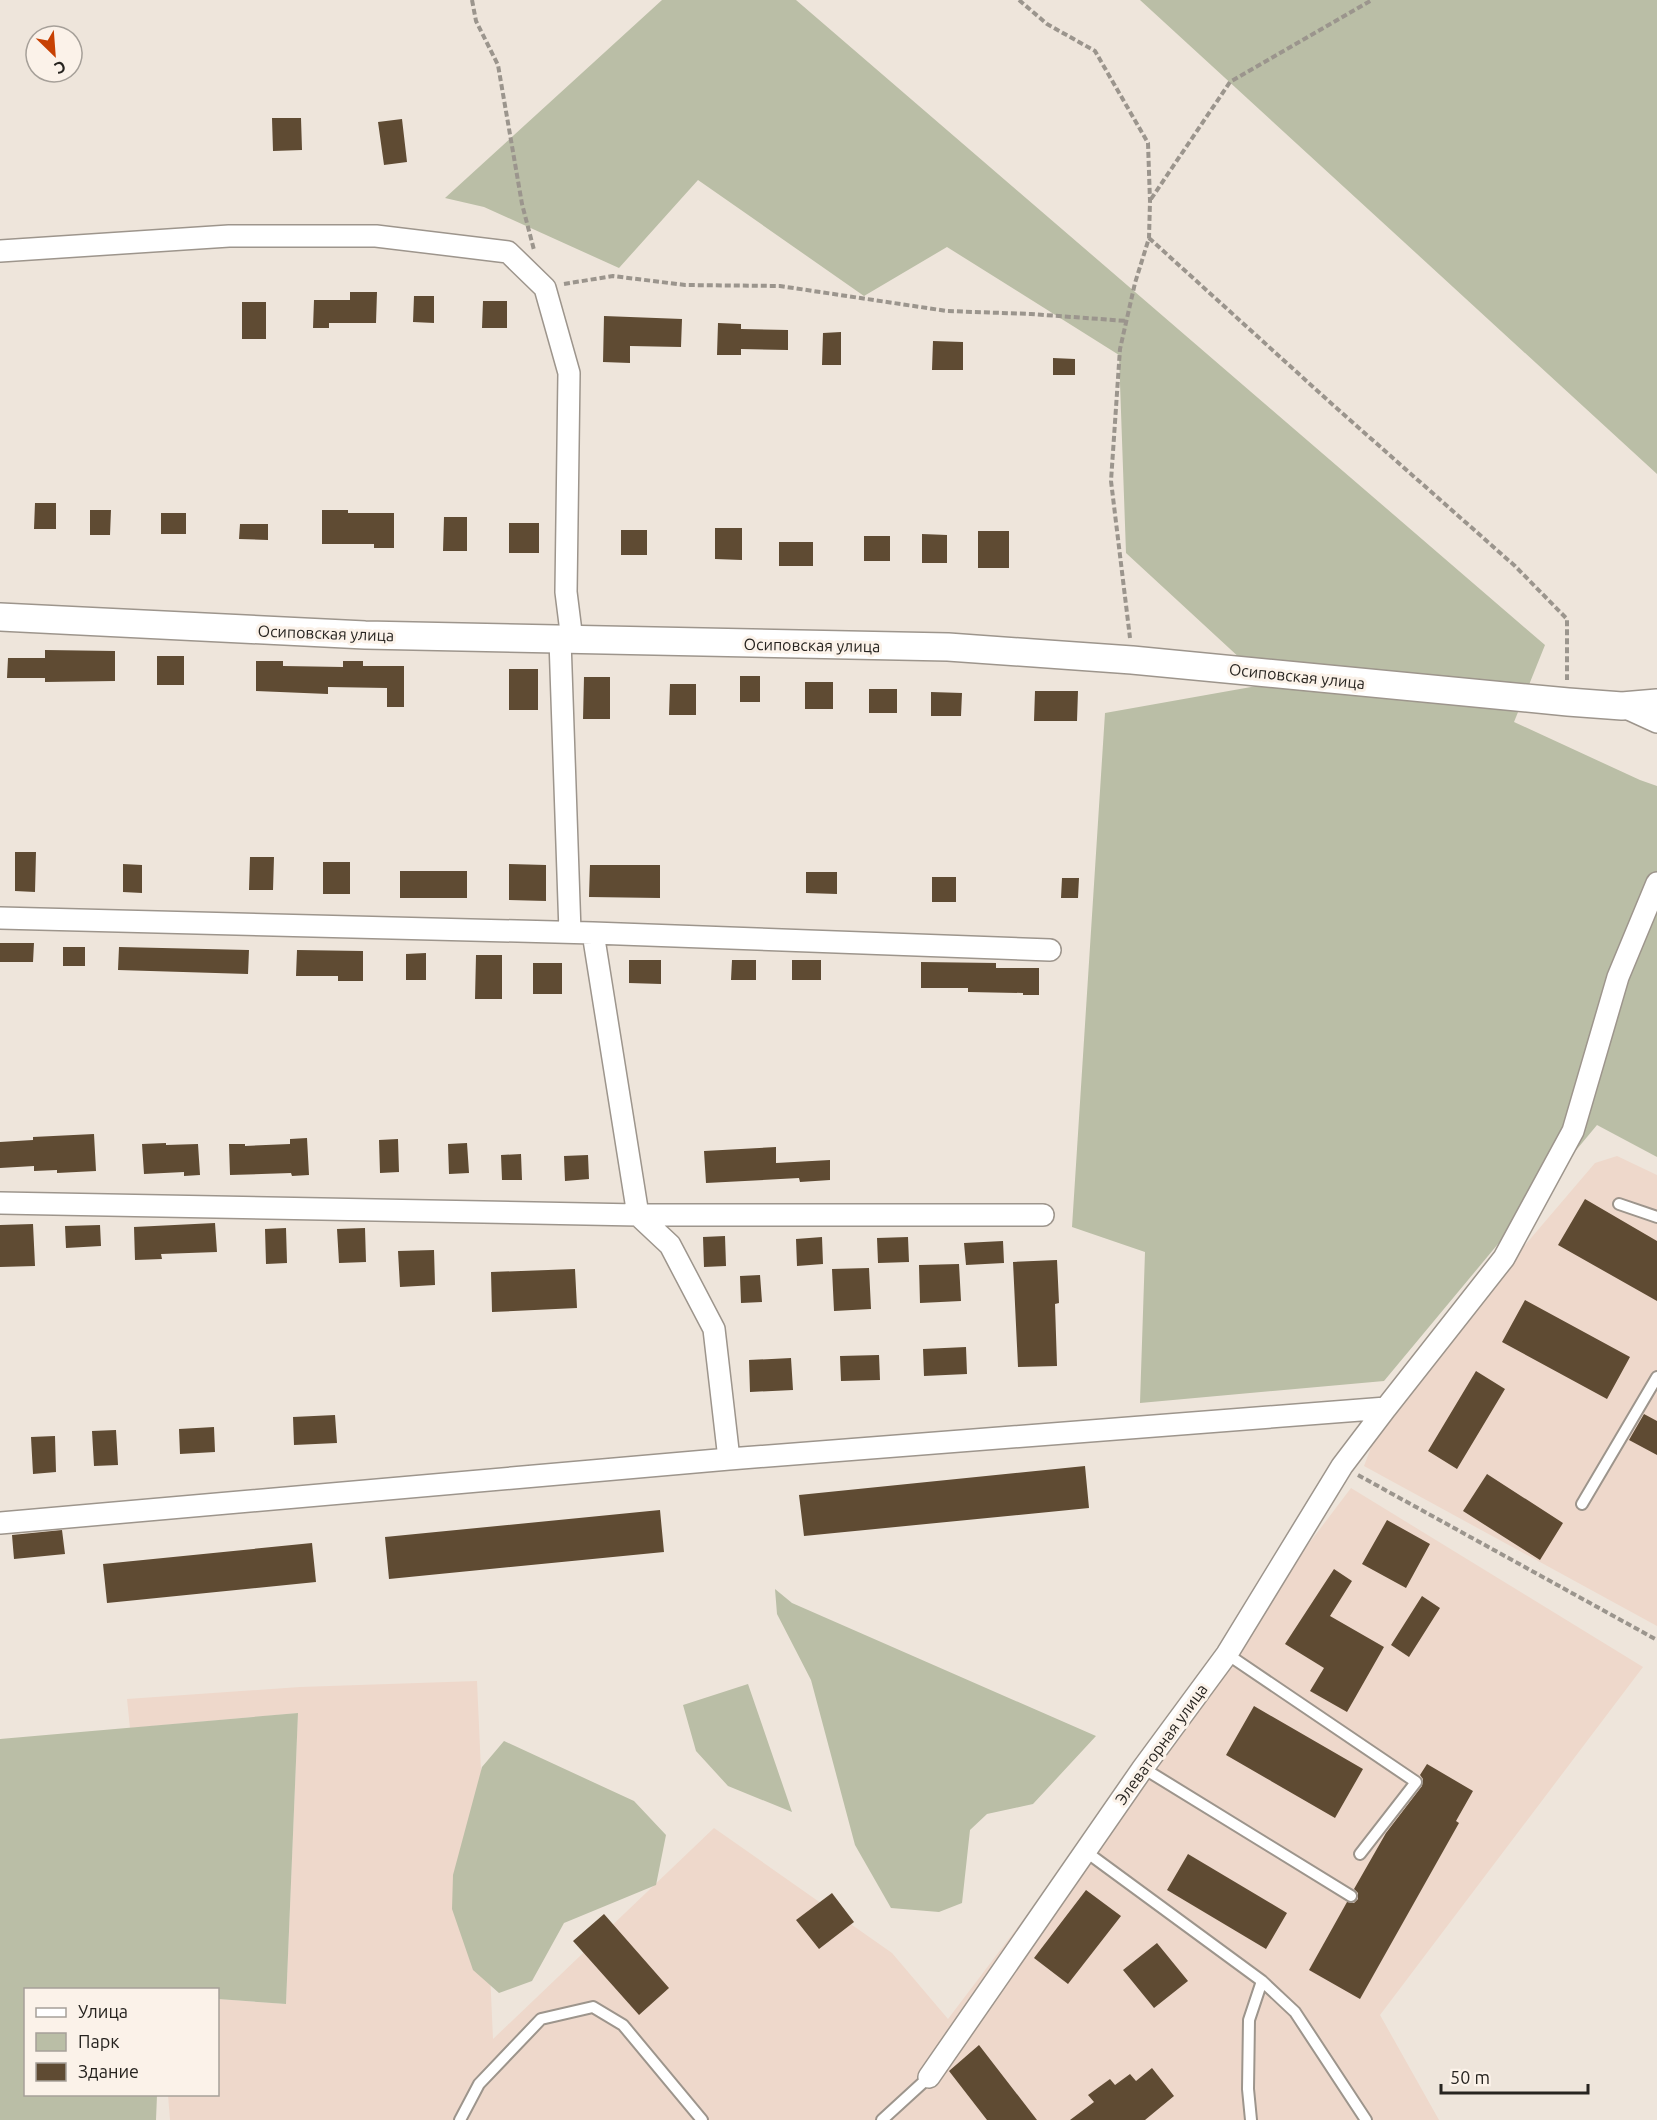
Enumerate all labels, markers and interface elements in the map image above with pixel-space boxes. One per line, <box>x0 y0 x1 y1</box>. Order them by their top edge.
north arrow <box>24 24 84 84</box>
text: С <box>52 57 69 78</box>
street label: Осиповская улица <box>257 622 395 644</box>
street label: Осиповская улица <box>744 635 880 655</box>
street label: Осиповская улица <box>1228 660 1366 692</box>
street label: Элеваторная улица <box>1111 1680 1211 1808</box>
legend <box>24 1988 219 2096</box>
text: Улица <box>78 2001 128 2021</box>
text: Парк <box>78 2031 119 2051</box>
scale bar <box>1441 2057 1588 2095</box>
text: Здание <box>78 2061 139 2081</box>
text: 50 m <box>1450 2067 1490 2087</box>

